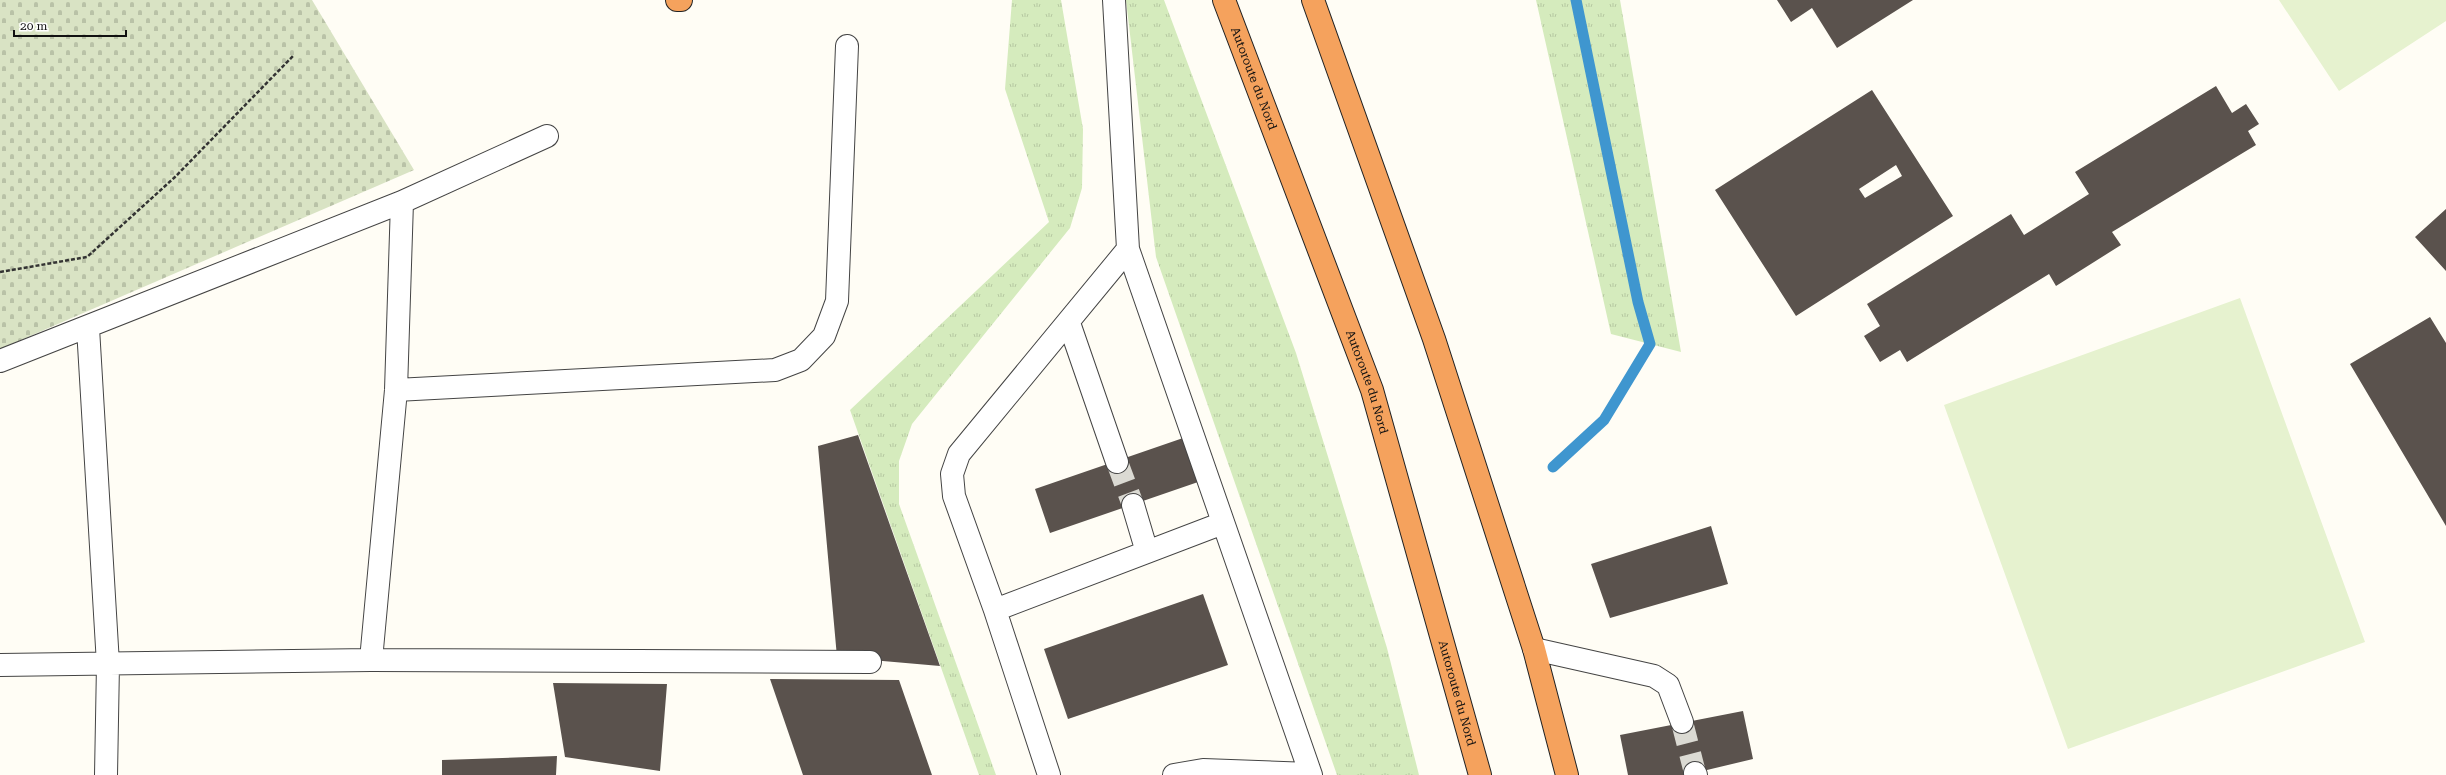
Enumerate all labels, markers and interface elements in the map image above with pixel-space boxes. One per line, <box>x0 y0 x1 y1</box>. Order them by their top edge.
scale bar <box>14 12 126 38</box>
text: 20 m <box>20 19 47 33</box>
street label: Autoroute du Nord <box>1228 25 1280 132</box>
street label: Autoroute du Nord <box>1343 328 1391 436</box>
street label: Autoroute du Nord <box>1436 639 1479 748</box>

